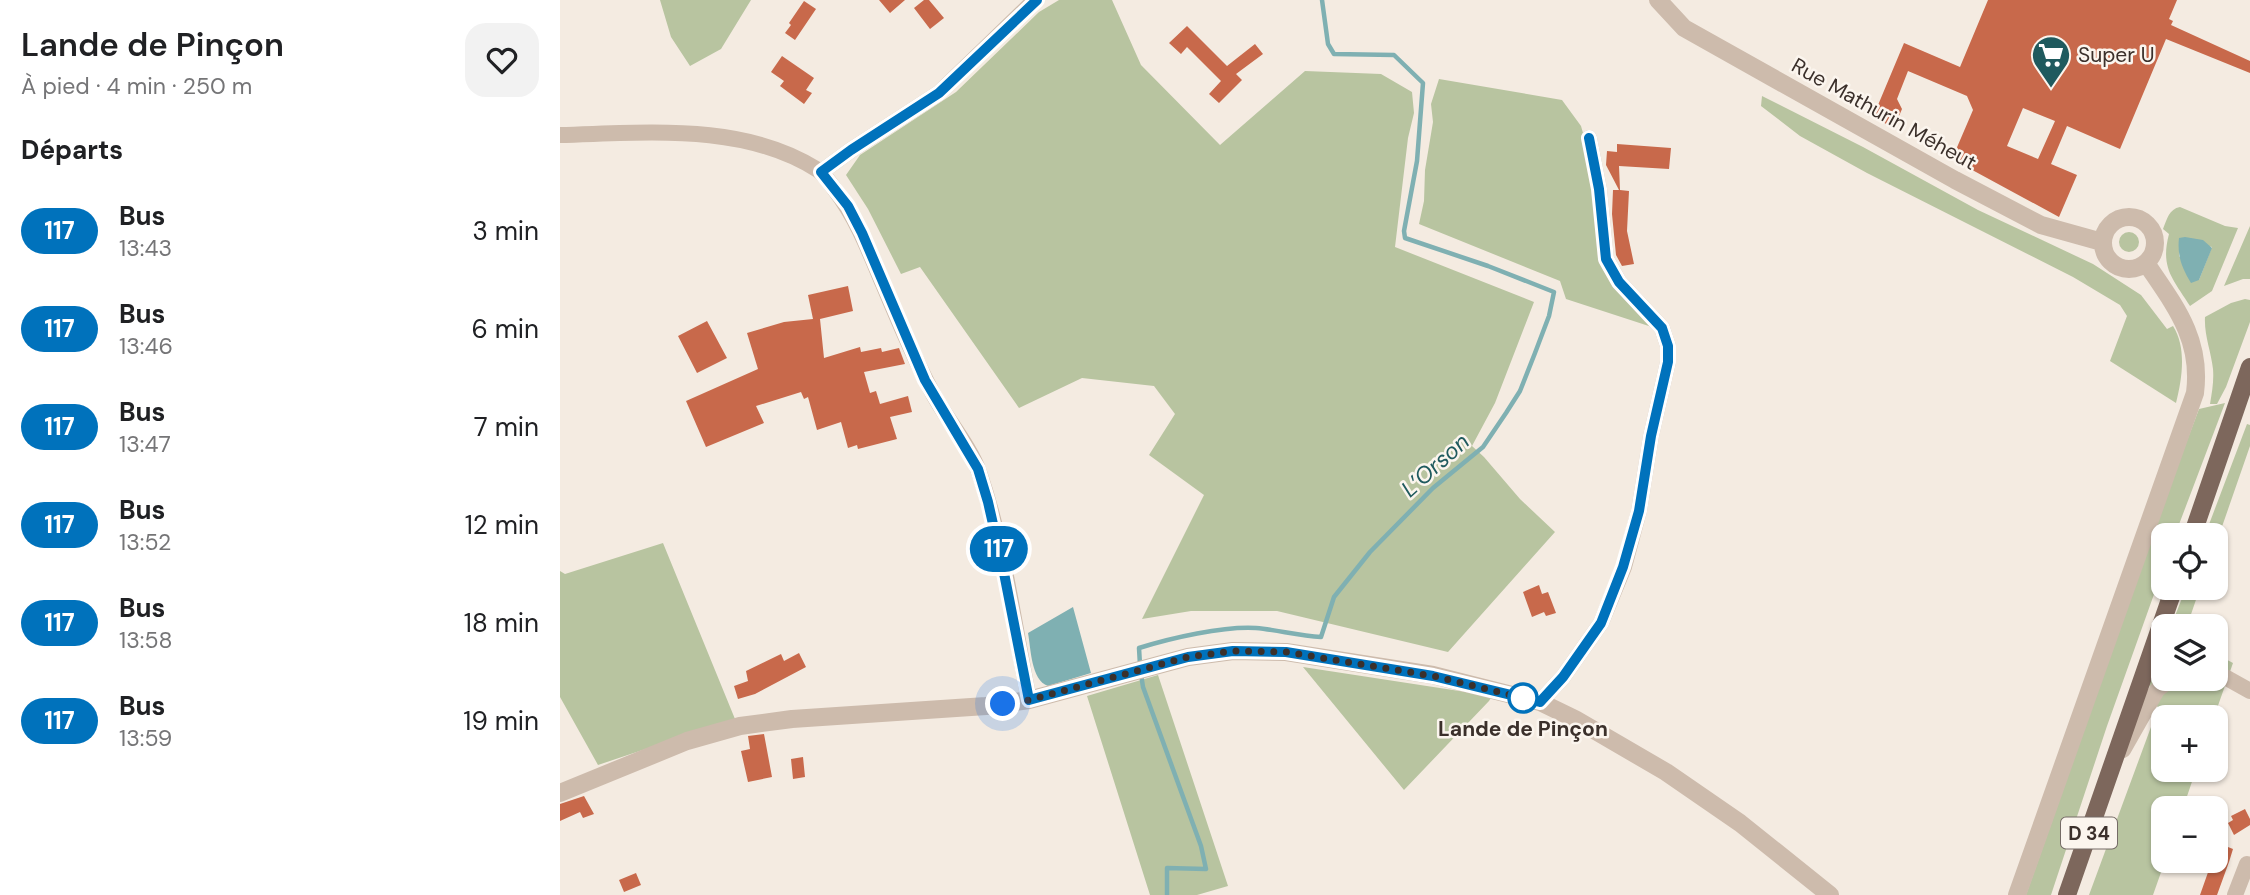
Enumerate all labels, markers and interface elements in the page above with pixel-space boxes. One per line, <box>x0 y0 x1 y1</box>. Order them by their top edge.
text: Lande de Pinçon <box>21 23 284 66</box>
button: heart <box>465 23 539 97</box>
supermarket icon: Super U <box>2030 34 2072 89</box>
place label: Super U <box>2078 41 2154 69</box>
street label: Rue Mathurin Méheut <box>1786 51 1982 177</box>
text: À pied · 4 min · 250 m <box>21 71 252 101</box>
text: Départs <box>21 133 123 167</box>
text: Bus <box>119 199 165 233</box>
text: 3 min <box>472 214 539 248</box>
text: 117 <box>44 215 75 246</box>
text: 13:43 <box>119 233 172 263</box>
text: Bus <box>119 297 165 331</box>
text: 6 min <box>471 312 539 346</box>
text: 117 <box>44 313 75 344</box>
text: 13:46 <box>119 331 173 361</box>
text: Bus <box>119 395 165 429</box>
text: 7 min <box>474 410 539 444</box>
text: 117 <box>44 411 75 442</box>
water label: L’Orson <box>1395 427 1475 503</box>
text: 13:47 <box>119 429 171 459</box>
text: Bus <box>119 493 165 527</box>
text: 12 min <box>465 508 539 542</box>
text: 117 <box>44 509 75 540</box>
map controls <box>2151 523 2228 873</box>
button: locate <box>2151 523 2228 600</box>
line badge: 117 <box>959 526 1039 572</box>
text: 13:52 <box>119 527 171 557</box>
text: 117 <box>984 533 1014 564</box>
text: Bus <box>119 591 165 625</box>
text: 18 min <box>464 606 539 640</box>
text: 117 <box>44 607 75 638</box>
button: layers <box>2151 614 2228 691</box>
text: 13:58 <box>119 625 172 655</box>
marker: Lande de Pinçon <box>1508 683 1538 713</box>
your location <box>985 686 1020 721</box>
text: Bus <box>119 689 165 723</box>
text: 19 min <box>463 704 539 738</box>
text: 117 <box>44 705 75 736</box>
button: + <box>2151 705 2228 782</box>
place label: Lande de Pinçon <box>1438 715 1608 743</box>
text: 13:59 <box>119 723 172 753</box>
button: − <box>2151 796 2228 873</box>
road number: D 34 <box>2061 818 2117 848</box>

